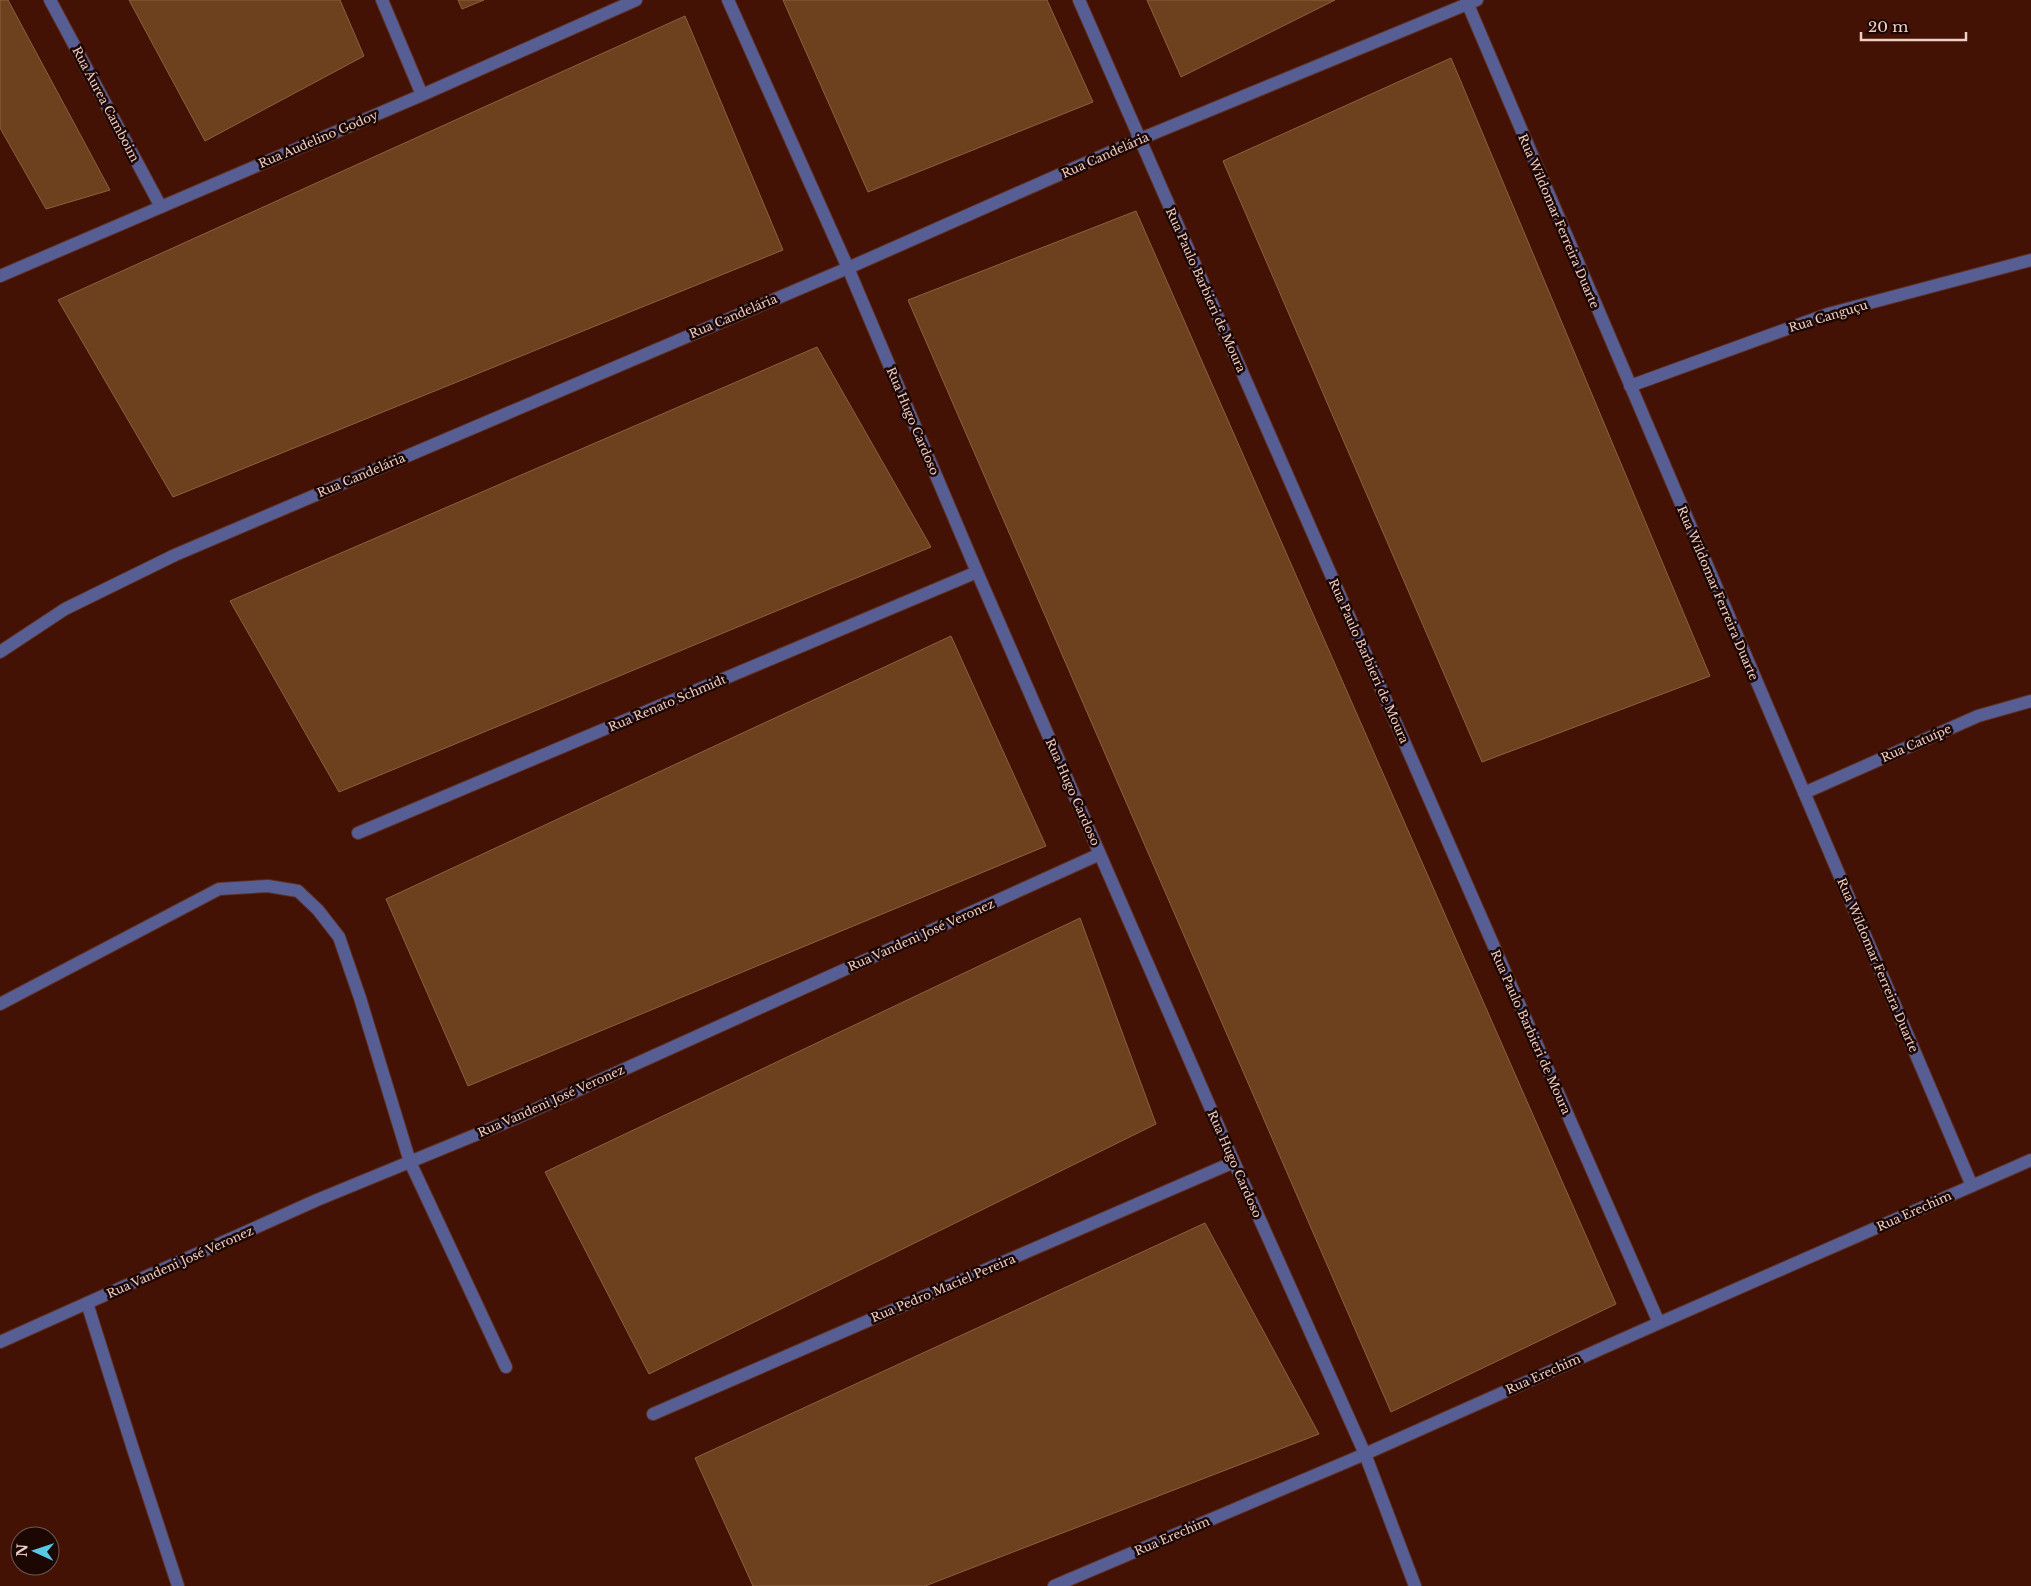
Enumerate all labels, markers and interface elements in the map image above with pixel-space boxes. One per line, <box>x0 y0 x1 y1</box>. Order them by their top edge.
scale bar <box>1861 10 1966 42</box>
text: 20 m <box>1868 17 1908 36</box>
street label: Rua Áurea Camboim <box>69 43 144 164</box>
street label: Rua Audelino Godoy <box>256 107 380 171</box>
street label: Rua Candelária <box>1059 129 1151 181</box>
street label: Rua Wildomar Ferreira Duarte <box>1515 131 1603 311</box>
street label: Rua Paulo Barbieri de Moura <box>1163 205 1249 375</box>
street label: Rua Candelária <box>687 291 780 341</box>
street label: Rua Canguçu <box>1787 297 1869 335</box>
street label: Rua Hugo Cardoso <box>883 365 943 477</box>
street label: Rua Candelária <box>315 450 408 500</box>
street label: Rua Wildomar Ferreira Duarte <box>1674 503 1762 683</box>
street label: Rua Paulo Barbieri de Moura <box>1326 576 1412 746</box>
street label: Rua Renato Schmidt <box>606 671 729 735</box>
street label: Rua Catuípe <box>1878 721 1954 765</box>
street label: Rua Hugo Cardoso <box>1043 736 1103 848</box>
street label: Rua Wildomar Ferreira Duarte <box>1834 875 1922 1055</box>
street label: Rua Vandeni José Veronez <box>845 896 997 974</box>
street label: Rua Paulo Barbieri de Moura <box>1488 947 1574 1117</box>
street label: Rua Vandeni José Veronez <box>475 1062 627 1140</box>
street label: Rua Hugo Cardoso <box>1205 1108 1265 1220</box>
street label: Rua Erechim <box>1874 1188 1954 1234</box>
street label: Rua Vandeni José Veronez <box>104 1223 256 1301</box>
street label: Rua Pedro Maciel Pereira <box>869 1251 1018 1325</box>
street label: Rua Erechim <box>1503 1351 1583 1397</box>
street label: Rua Erechim <box>1132 1513 1212 1559</box>
north arrow <box>10 1526 60 1576</box>
text: N <box>13 1543 31 1557</box>

